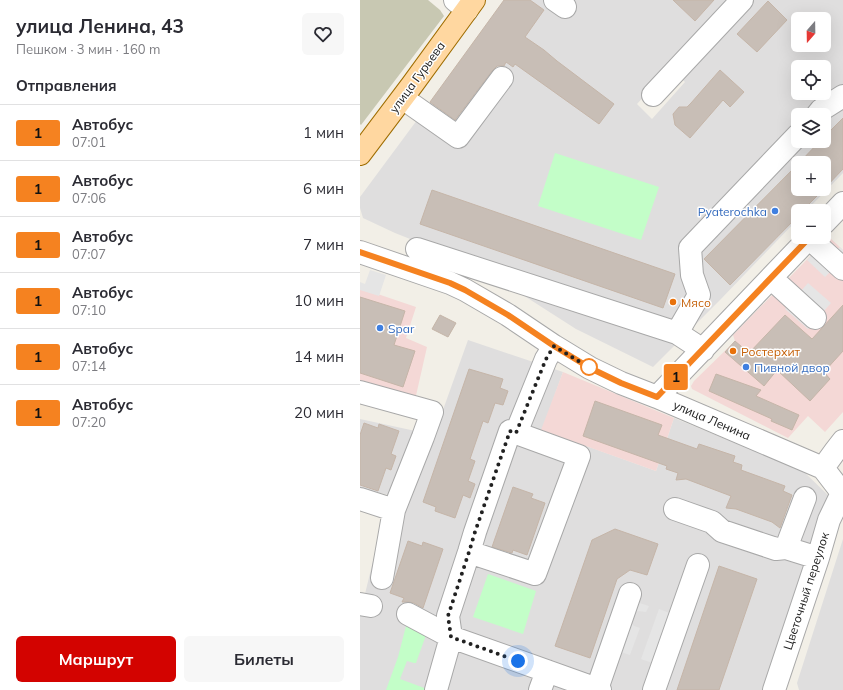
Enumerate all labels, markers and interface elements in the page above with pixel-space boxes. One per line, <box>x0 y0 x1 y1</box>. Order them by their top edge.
north arrow <box>791 12 831 52</box>
map controls <box>791 12 831 244</box>
button: heart <box>302 13 344 55</box>
text: улица Ленина, 43 <box>16 14 184 38</box>
street label: улица Гурьева <box>386 38 448 116</box>
text: Пешком · 3 мин · 160 m <box>16 41 160 57</box>
button: locate <box>791 60 831 100</box>
text: Отправления <box>16 76 117 95</box>
button: layers <box>791 108 831 148</box>
text: Автобус <box>72 115 133 134</box>
text: 1 мин <box>303 123 344 142</box>
text: 1 <box>34 124 42 142</box>
text: 07:01 <box>72 134 106 150</box>
button: + <box>791 156 831 196</box>
text: Автобус <box>72 171 133 190</box>
text: 6 мин <box>303 179 344 198</box>
text: 1 <box>34 180 42 198</box>
text: 07:06 <box>72 190 106 206</box>
place label: Pyaterochka <box>698 204 767 219</box>
button: − <box>791 204 831 244</box>
marker: Pyaterochka <box>770 206 780 216</box>
text: Автобус <box>72 227 133 246</box>
text: 7 мин <box>303 235 344 254</box>
text: 1 <box>34 236 42 254</box>
text: 07:07 <box>72 246 106 262</box>
text: Автобус <box>72 283 133 302</box>
text: 10 мин <box>294 291 344 310</box>
text: 1 <box>34 292 42 310</box>
place label: Мясо <box>681 295 711 310</box>
marker: Мясо <box>668 297 678 307</box>
text: 07:10 <box>72 302 106 318</box>
place label: Spar <box>388 321 415 336</box>
marker: Spar <box>375 323 385 333</box>
text: Автобус <box>72 339 133 358</box>
place label: Ростерхит <box>741 344 801 359</box>
marker: Ростерхит <box>728 346 738 356</box>
text: 14 мин <box>294 347 344 366</box>
text: 1 <box>34 348 42 366</box>
text: 07:14 <box>72 358 106 374</box>
unlabelled marker <box>580 358 598 376</box>
place label: Пивной двор <box>754 360 830 375</box>
marker: Пивной двор <box>741 362 751 372</box>
line badge: 1 <box>663 364 689 390</box>
text: 1 <box>672 368 680 386</box>
text: Автобус <box>72 395 133 414</box>
street label: улица Ленина <box>671 397 753 443</box>
text: 20 мин <box>294 403 344 422</box>
text: 1 <box>34 404 42 422</box>
text: 07:20 <box>72 414 106 430</box>
street label: Цветочный переулок <box>780 530 832 652</box>
button: Маршрут <box>16 636 176 682</box>
button: Билеты <box>184 636 344 682</box>
your location <box>508 651 528 671</box>

